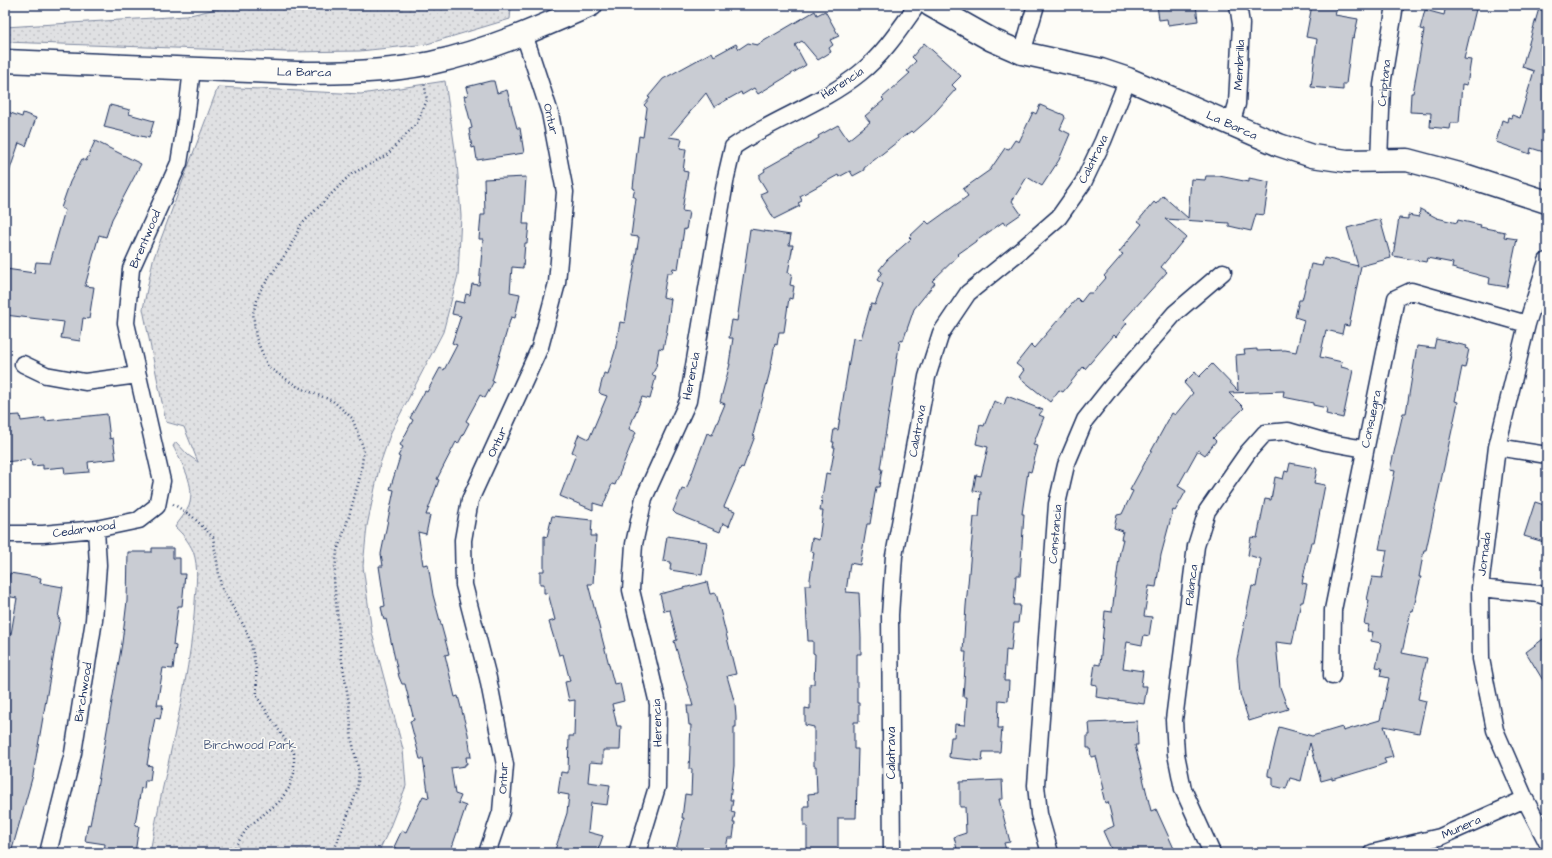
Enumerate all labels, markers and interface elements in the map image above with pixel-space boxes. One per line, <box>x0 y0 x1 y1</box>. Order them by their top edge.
street label: Membrilla <box>1230 39 1249 91</box>
street label: Criptana <box>1374 59 1395 107</box>
street label: Herencia <box>817 63 867 104</box>
street label: La Barca <box>277 64 331 81</box>
street label: Ontur <box>539 102 562 137</box>
street label: La Barca <box>1204 107 1260 144</box>
street label: Calatrava <box>1074 132 1113 187</box>
street label: Brentwood <box>126 207 165 271</box>
street label: Herencia <box>679 351 704 401</box>
street label: Consuegra <box>1357 389 1387 450</box>
street label: Calatrava <box>905 404 930 458</box>
street label: Ontur <box>483 424 512 460</box>
street label: Constancia <box>1044 504 1067 565</box>
street label: Cedarwood <box>52 517 117 542</box>
street label: Jornada <box>1473 531 1496 577</box>
street label: Palanca <box>1181 563 1202 607</box>
street label: Birchwood <box>70 661 97 723</box>
street label: Herencia <box>648 699 667 747</box>
street label: Calatrava <box>883 727 900 779</box>
park label: Birchwood Park <box>204 737 297 754</box>
street label: Ontur <box>494 762 513 794</box>
street label: Munera <box>1439 811 1484 844</box>

